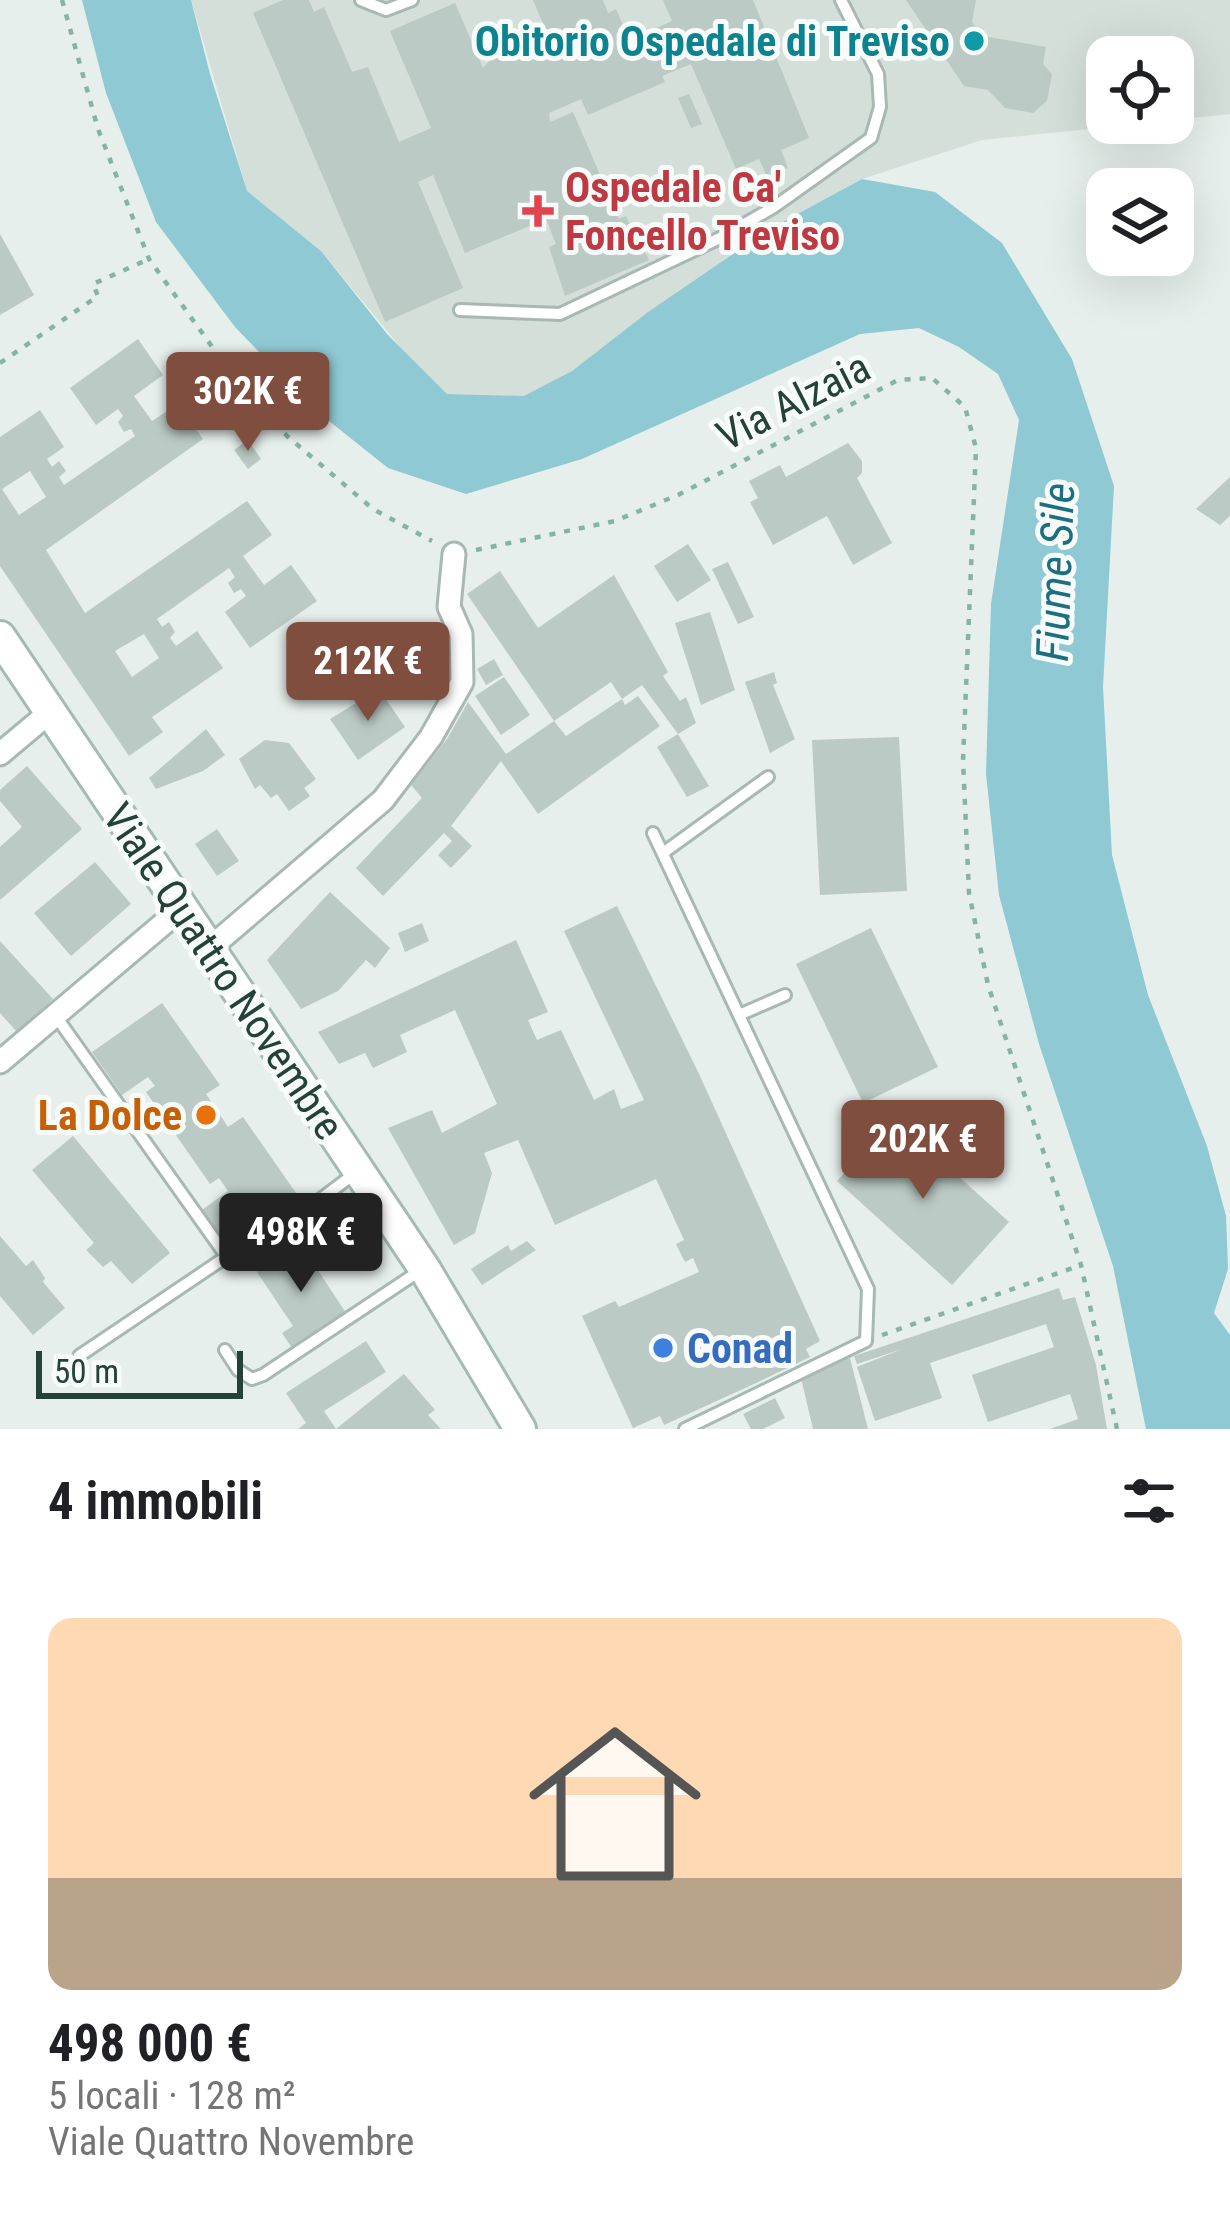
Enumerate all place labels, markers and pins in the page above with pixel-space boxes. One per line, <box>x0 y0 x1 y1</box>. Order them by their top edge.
place label: Obitorio Ospedale di Treviso <box>475 17 950 66</box>
marker: Obitorio Ospedale di Treviso <box>961 28 987 54</box>
place label: Ospedale Ca' Foncello Treviso <box>565 163 840 260</box>
marker: Ospedale Ca' Foncello Treviso <box>522 195 554 227</box>
pin: 302K € <box>150 352 346 454</box>
pin: 212K € <box>270 622 466 724</box>
place label: La Dolce <box>38 1091 182 1140</box>
pin: 202K € <box>825 1100 1021 1202</box>
marker: La Dolce <box>193 1102 219 1128</box>
pin: 498K € <box>203 1193 399 1295</box>
place label: Conad <box>687 1324 793 1373</box>
marker: Conad <box>650 1335 676 1361</box>

